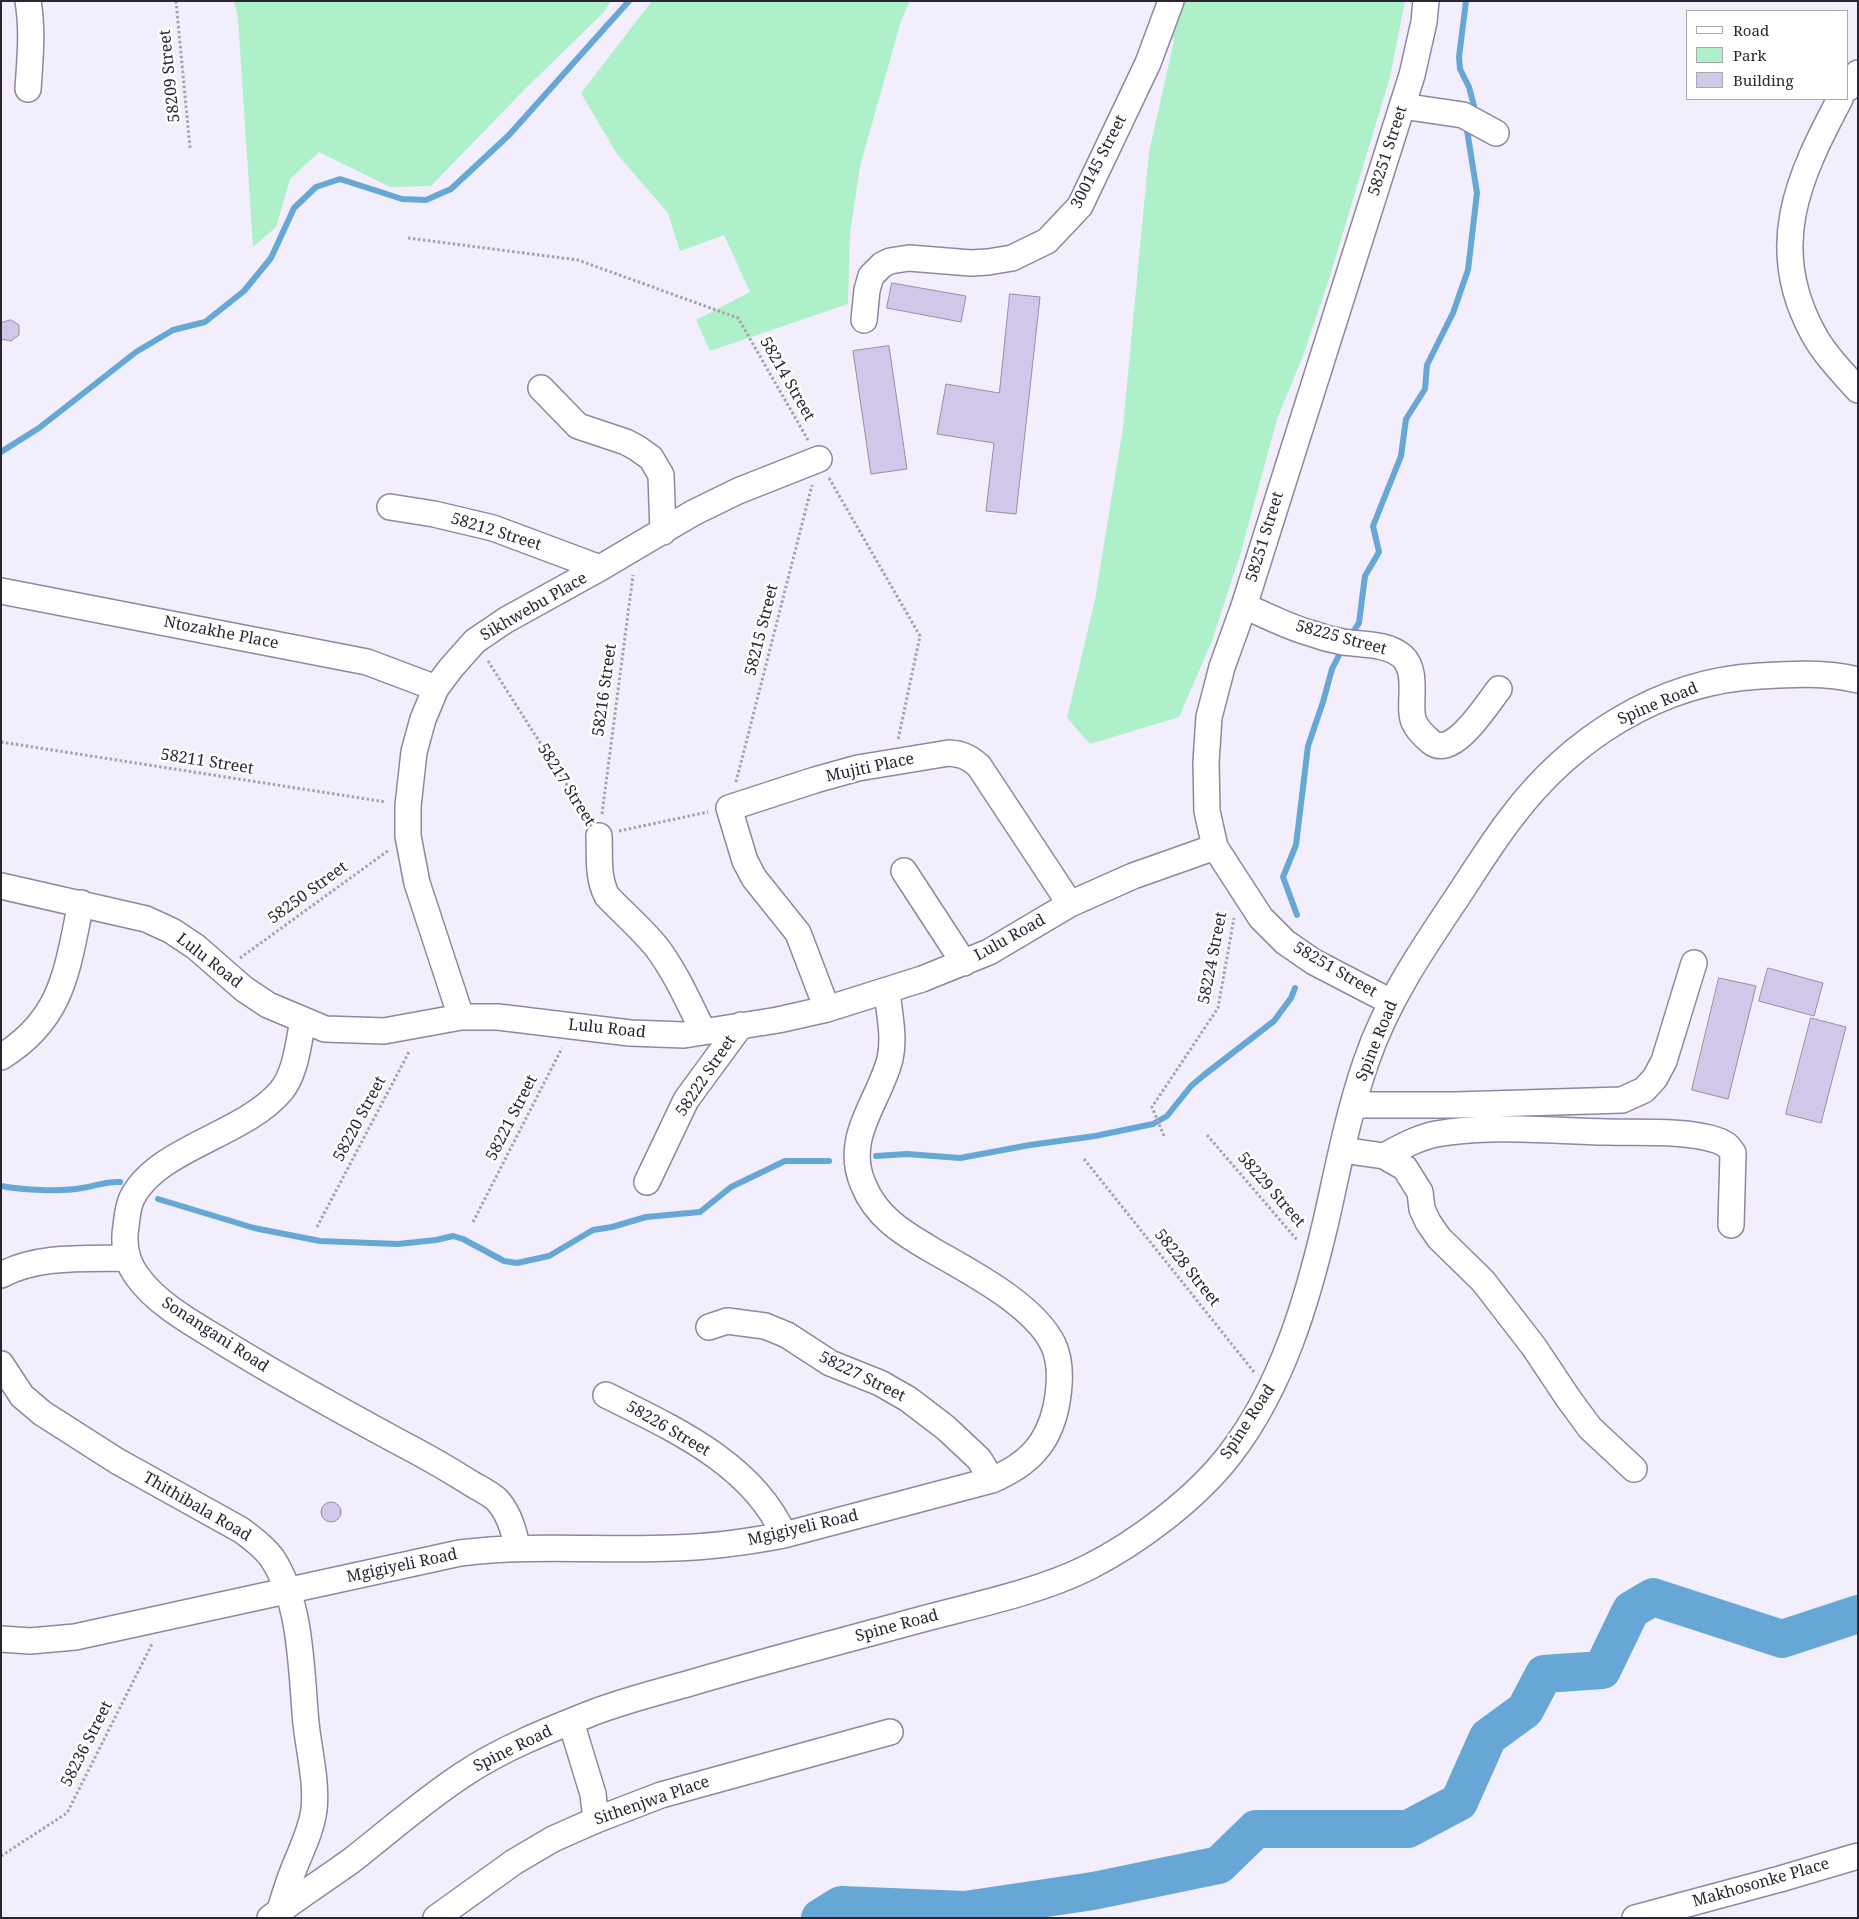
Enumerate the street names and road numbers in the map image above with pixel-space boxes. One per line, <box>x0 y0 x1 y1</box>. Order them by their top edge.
street label: 58209 Street <box>156 29 184 123</box>
street label: 58251 Street <box>1364 104 1412 198</box>
street label: 300145 Street <box>1067 112 1131 212</box>
street label: 58214 Street <box>755 334 819 424</box>
street label: 58251 Street <box>1242 489 1288 585</box>
street label: 58212 Street <box>448 509 544 555</box>
street label: Sikhwebu Place <box>477 569 591 645</box>
street label: 58215 Street <box>741 582 783 678</box>
street label: Ntozakhe Place <box>162 612 280 654</box>
street label: 58225 Street <box>1293 617 1389 659</box>
street label: 58216 Street <box>589 642 621 738</box>
street label: Spine Road <box>1615 679 1701 729</box>
street label: 58217 Street <box>533 740 599 830</box>
street label: 58211 Street <box>159 745 255 779</box>
street label: Mujiti Place <box>824 749 916 787</box>
street label: 58250 Street <box>265 858 351 928</box>
street label: 58224 Street <box>1195 910 1231 1006</box>
street label: Lulu Road <box>971 911 1049 965</box>
street label: Lulu Road <box>172 929 246 993</box>
street label: 58251 Street <box>1290 938 1380 1002</box>
street label: Spine Road <box>1352 998 1402 1084</box>
street label: Lulu Road <box>567 1015 647 1043</box>
street label: 58222 Street <box>672 1032 740 1120</box>
street label: 58221 Street <box>482 1072 542 1164</box>
street label: 58220 Street <box>330 1073 390 1165</box>
street label: 58229 Street <box>1233 1148 1309 1232</box>
street label: 58228 Street <box>1150 1226 1224 1310</box>
street label: Sonangani Road <box>158 1293 272 1377</box>
street label: 58227 Street <box>816 1348 908 1406</box>
street label: Spine Road <box>1217 1381 1279 1463</box>
street label: 58226 Street <box>623 1397 713 1461</box>
street label: Thithibala Road <box>140 1468 254 1546</box>
street label: Mgigiyeli Road <box>746 1506 860 1550</box>
street label: Mgigiyeli Road <box>345 1545 459 1587</box>
street label: Spine Road <box>853 1606 941 1646</box>
street label: 58236 Street <box>57 1698 117 1790</box>
street label: Spine Road <box>470 1722 556 1776</box>
street label: Sithenjwa Place <box>592 1772 712 1830</box>
street label: Makhosonke Place <box>1690 1854 1832 1912</box>

